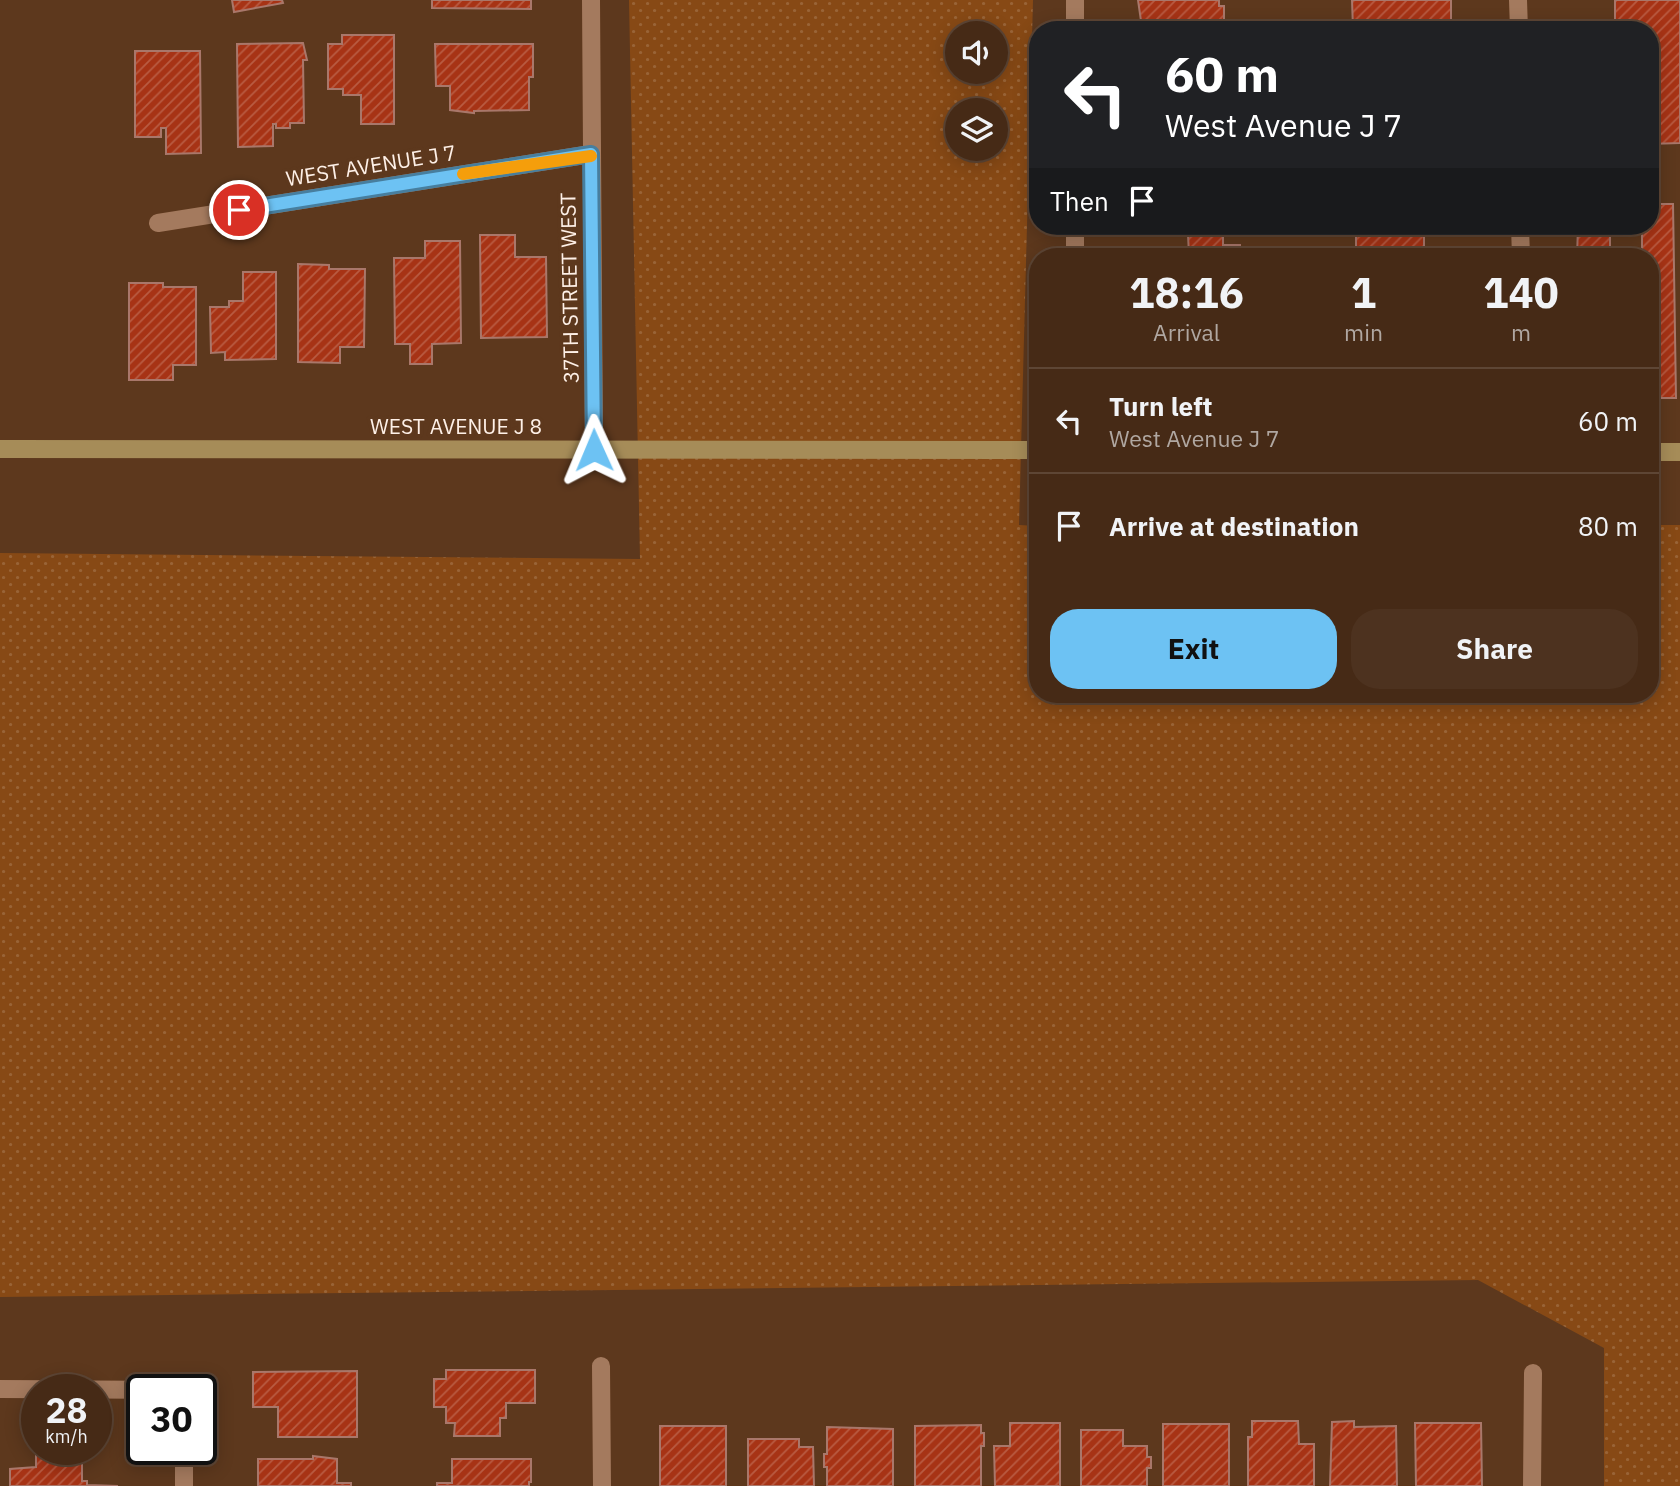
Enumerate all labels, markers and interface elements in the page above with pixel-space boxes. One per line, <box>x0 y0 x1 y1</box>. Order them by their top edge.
map controls <box>945 21 1008 161</box>
button: sound <box>945 21 1008 84</box>
text: 60 m <box>1165 42 1279 105</box>
icon: left <box>1050 49 1141 140</box>
button: layers <box>945 98 1008 161</box>
text: West Avenue J 7 <box>1165 104 1402 146</box>
street label: WEST AVENUE J 7 <box>284 138 458 192</box>
pin <box>209 180 269 240</box>
icon: arrive <box>1123 182 1161 220</box>
text: Then <box>1050 184 1109 218</box>
icon: arrive <box>220 191 258 229</box>
street label: 37TH STREET WEST <box>553 192 585 384</box>
text: 18:16 <box>1129 265 1244 320</box>
text: 1 <box>1351 265 1376 320</box>
text: 140 <box>1483 265 1559 320</box>
text: Arrival <box>1153 317 1220 347</box>
text: min <box>1344 317 1383 347</box>
text: m <box>1511 317 1531 347</box>
text: Turn left <box>1109 389 1212 423</box>
icon: left <box>1050 402 1088 440</box>
text: 60 m <box>1578 404 1638 438</box>
street label: WEST AVENUE J 8 <box>370 412 542 440</box>
position arrow <box>557 413 631 487</box>
text: West Avenue J 7 <box>1109 423 1280 453</box>
icon: arrive <box>1050 507 1088 545</box>
text: Arrive at destination <box>1109 509 1359 543</box>
text: 80 m <box>1578 509 1638 543</box>
button: Exit <box>1050 609 1337 689</box>
button: Share <box>1351 609 1638 689</box>
speed limit sign: 30 <box>126 1374 217 1465</box>
text: 28 <box>45 1387 88 1433</box>
text: km/h <box>45 1425 88 1448</box>

